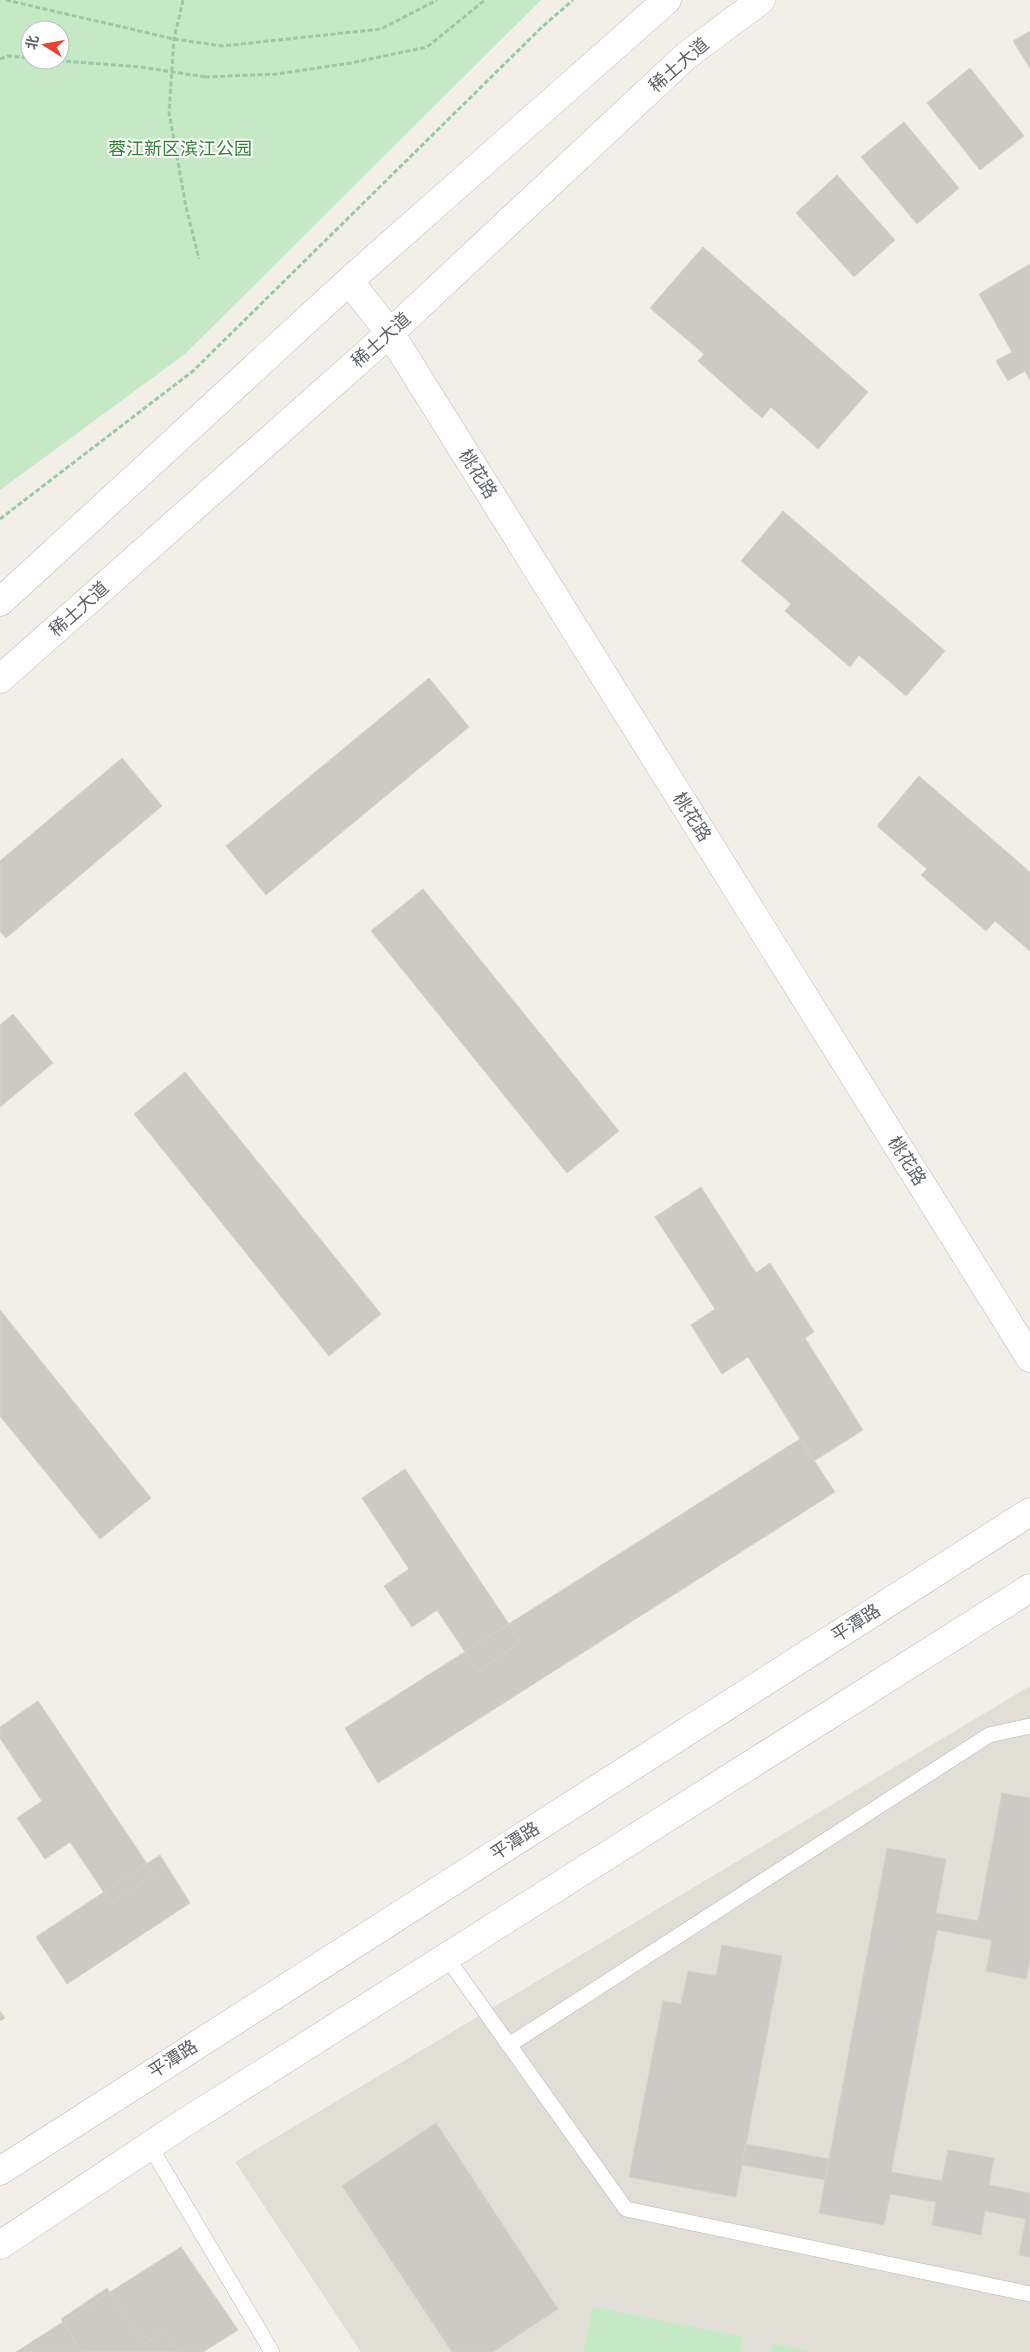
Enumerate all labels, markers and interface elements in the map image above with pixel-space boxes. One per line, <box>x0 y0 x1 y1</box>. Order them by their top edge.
north arrow <box>20 20 70 70</box>
street label: 稀土大道 <box>644 32 713 96</box>
text: 北 <box>22 34 41 51</box>
park label: 蓉江新区滨江公园 <box>108 137 252 159</box>
street label: 稀土大道 <box>346 307 414 372</box>
street label: 桃花路 <box>455 445 502 502</box>
street label: 稀土大道 <box>44 576 112 641</box>
street label: 桃花路 <box>669 788 716 845</box>
street label: 桃花路 <box>884 1132 931 1189</box>
street label: 平潭路 <box>827 1598 884 1646</box>
street label: 平潭路 <box>486 1816 543 1864</box>
street label: 平潭路 <box>144 2034 201 2082</box>

